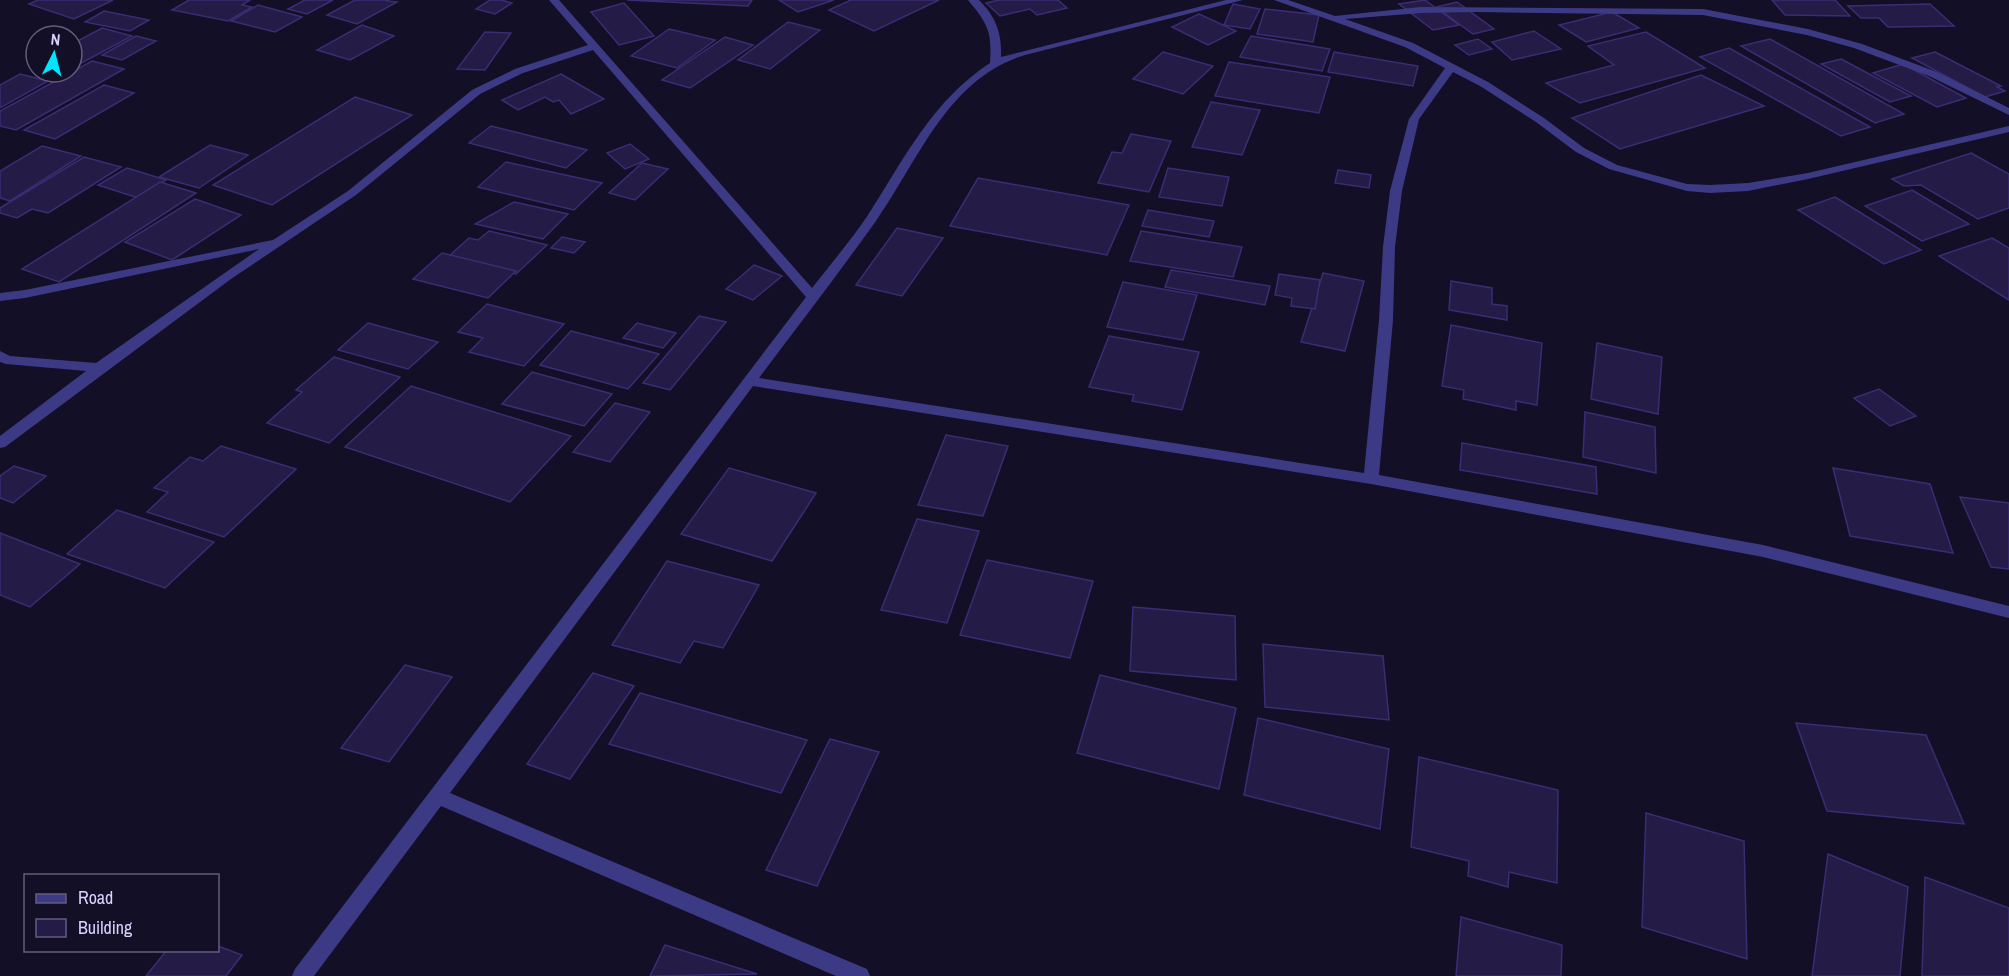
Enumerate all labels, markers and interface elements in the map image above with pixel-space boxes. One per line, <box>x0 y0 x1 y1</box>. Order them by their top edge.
north arrow <box>24 24 84 84</box>
text: N <box>50 28 61 51</box>
legend <box>24 874 219 952</box>
text: Road <box>78 885 113 910</box>
text: Building <box>78 915 133 940</box>

